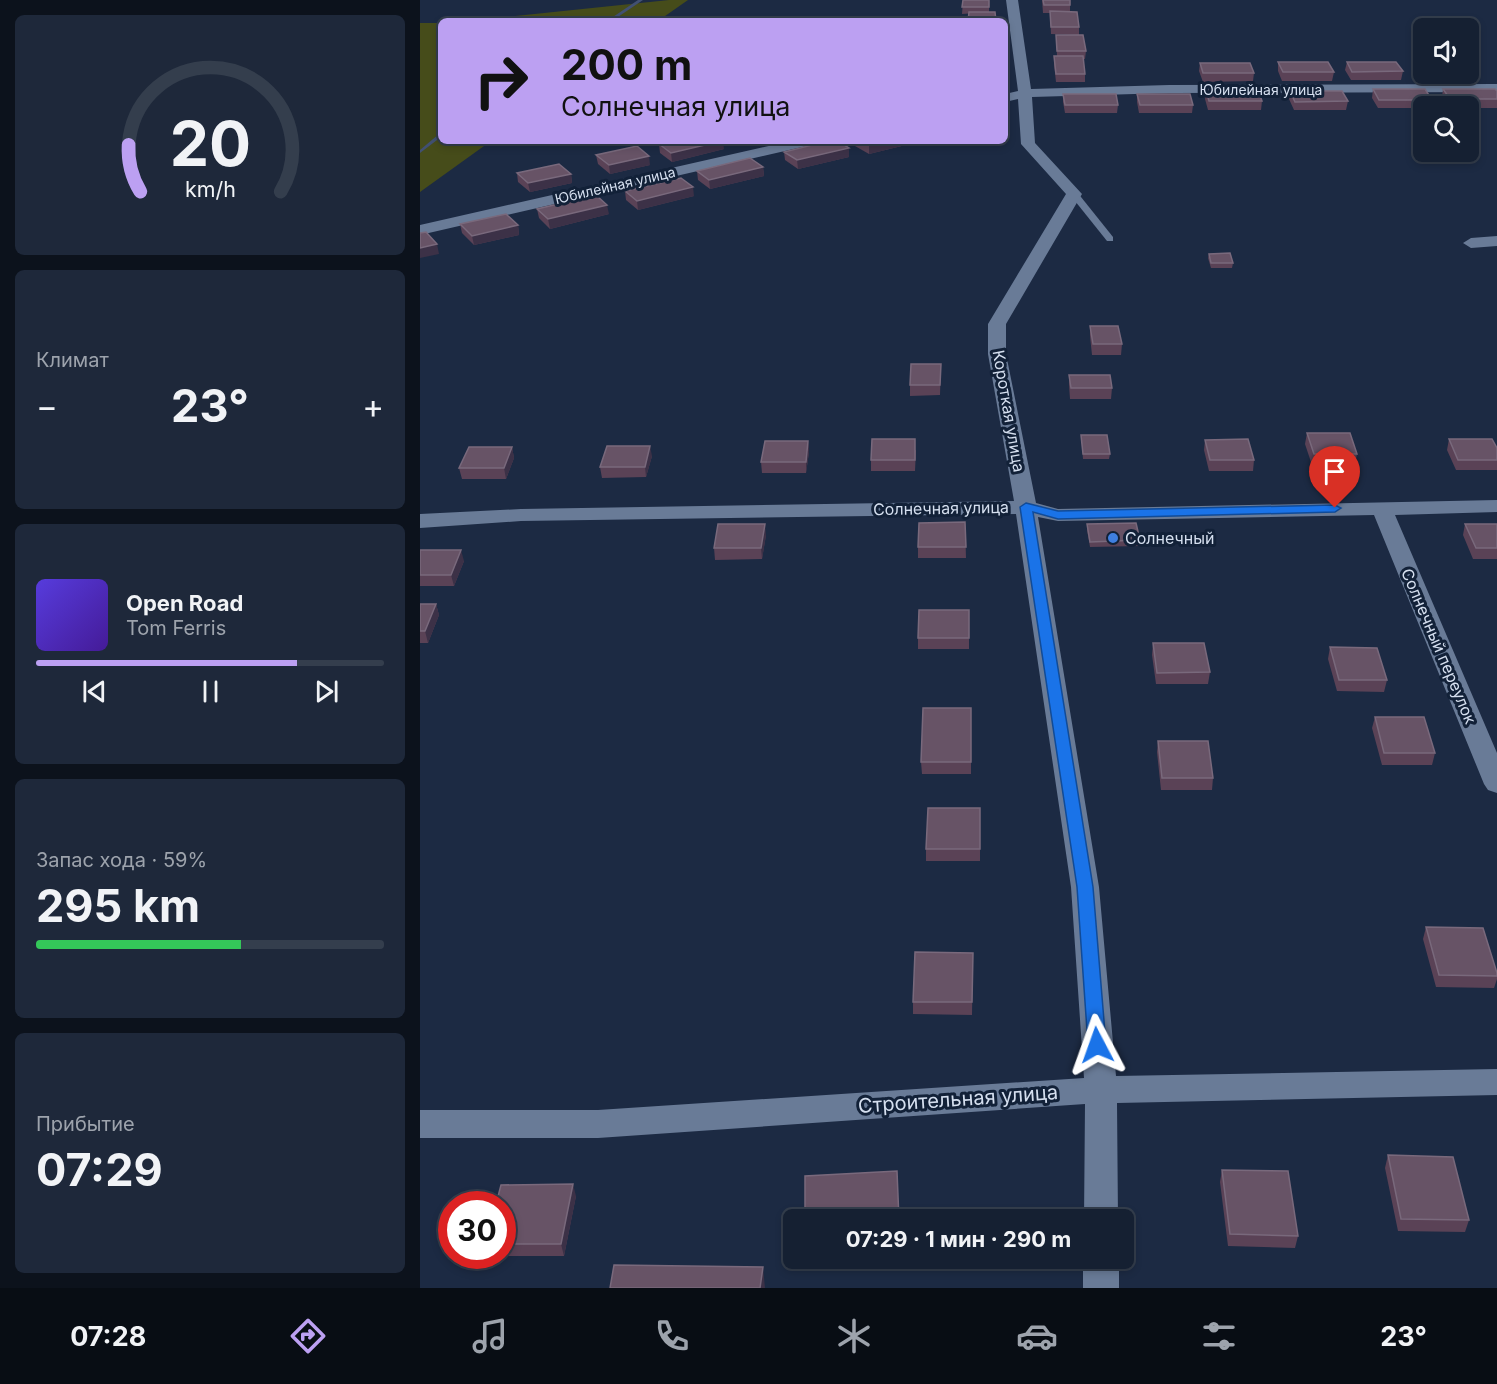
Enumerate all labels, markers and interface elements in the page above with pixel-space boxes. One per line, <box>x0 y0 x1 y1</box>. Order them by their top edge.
map controls <box>1413 18 1479 162</box>
button: sound <box>1413 18 1479 84</box>
text: 200 m <box>561 39 692 90</box>
icon: right <box>462 42 540 120</box>
street label: Юбилейная улица <box>1200 81 1322 98</box>
text: Солнечная улица <box>561 90 790 123</box>
button: search <box>1413 96 1479 162</box>
text: 20 <box>169 106 251 181</box>
street label: Юбилейная улица <box>553 163 677 207</box>
text: km/h <box>185 176 235 202</box>
text: Климат <box>36 348 109 372</box>
street label: Короткая улица <box>988 349 1030 473</box>
text: 23° <box>171 378 249 433</box>
text: − <box>36 386 58 426</box>
text: + <box>362 386 384 426</box>
pin <box>1309 446 1360 508</box>
icon: arrive <box>1318 455 1351 488</box>
street label: Солнечная улица <box>873 497 1009 519</box>
place label: Солнечный <box>1125 528 1214 548</box>
marker: Солнечный <box>1106 531 1120 545</box>
street label: Солнечный переулок <box>1397 565 1481 727</box>
text: Open Road <box>126 590 243 616</box>
text: Tom Ferris <box>126 616 226 640</box>
icon: previous <box>78 675 111 708</box>
icon: pause <box>194 675 227 708</box>
icon: next <box>310 675 343 708</box>
text: Запас хода · 59% <box>36 848 207 872</box>
text: 295 km <box>36 878 200 933</box>
position arrow <box>1065 1013 1129 1077</box>
street label: Строительная улица <box>857 1080 1059 1118</box>
text: Прибытие <box>36 1112 135 1136</box>
text: 07:29 <box>36 1142 163 1197</box>
speed limit sign: 30 <box>438 1191 516 1269</box>
text: 07:29 · 1 мин · 290 m <box>846 1226 1071 1252</box>
icon: directions <box>287 1315 329 1357</box>
icon: music <box>469 1315 511 1357</box>
icon: phone <box>651 1315 693 1357</box>
icon: climate <box>833 1315 875 1357</box>
icon: car <box>1016 1315 1058 1357</box>
icon: filters <box>1198 1315 1240 1357</box>
text: 07:28 <box>70 1320 146 1353</box>
text: 23° <box>1380 1320 1427 1353</box>

